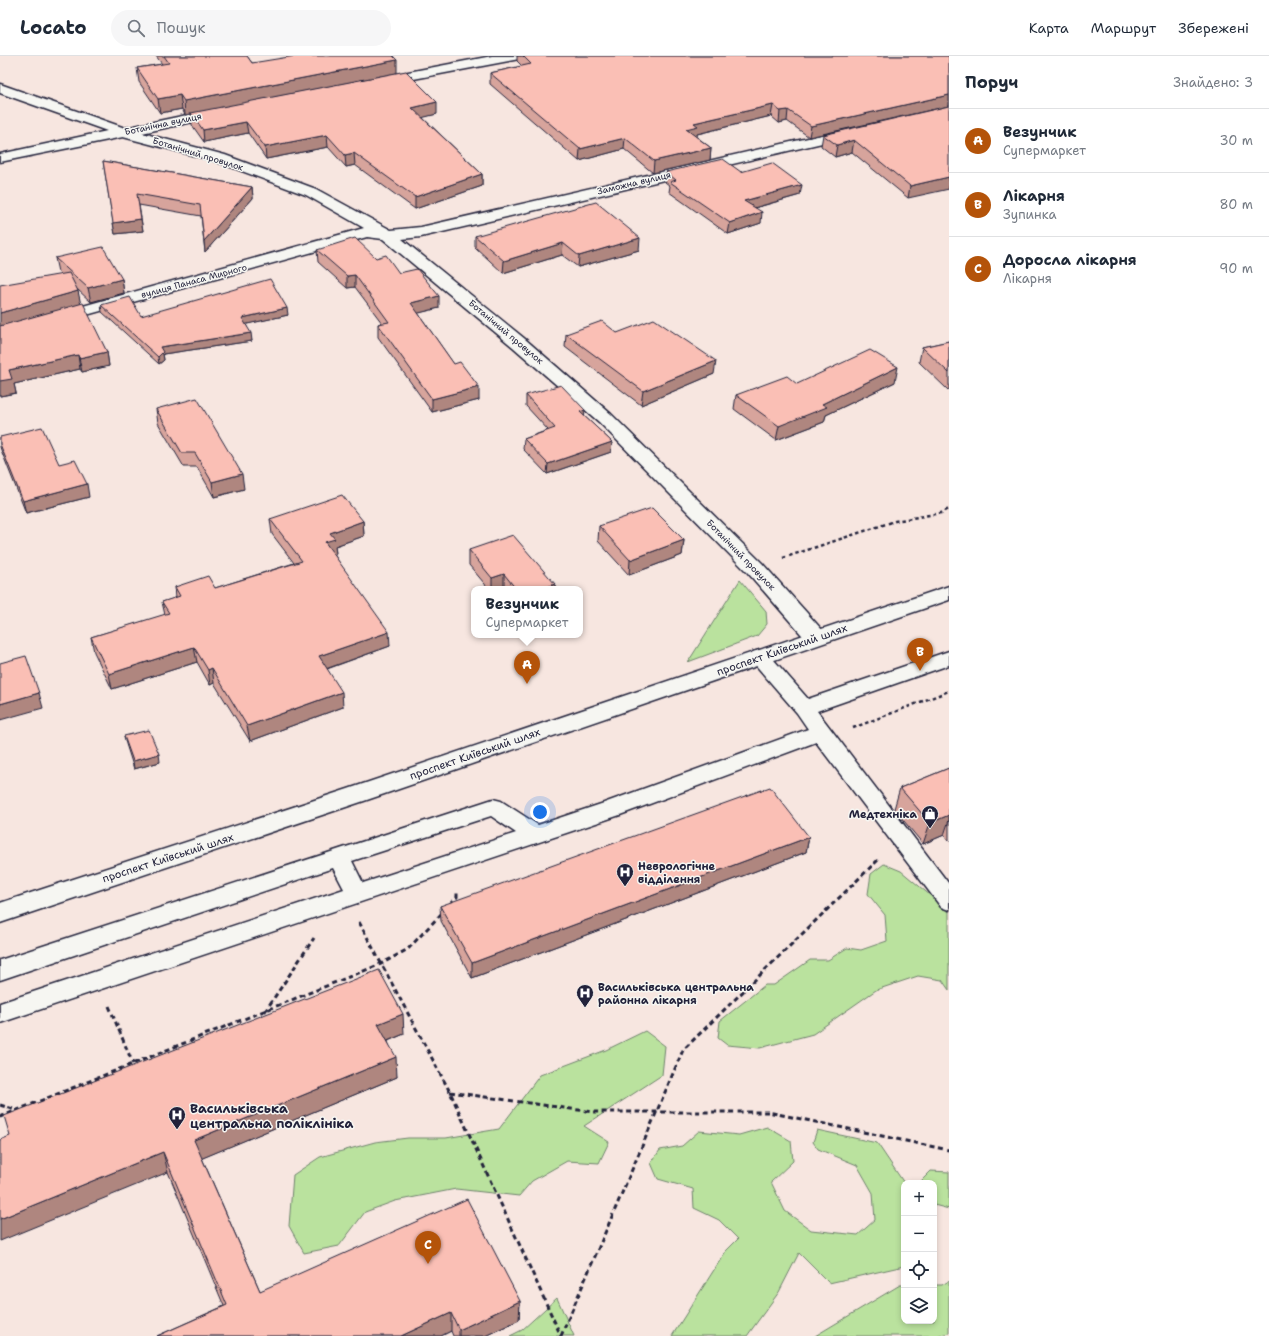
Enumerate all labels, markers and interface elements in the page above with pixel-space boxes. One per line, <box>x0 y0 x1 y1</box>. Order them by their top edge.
search box <box>111 10 391 46</box>
text: Locato <box>20 15 87 40</box>
icon: search <box>125 17 147 39</box>
text: Пошук <box>157 18 205 38</box>
text: Карта <box>1029 19 1069 37</box>
text: Маршрут <box>1091 19 1156 37</box>
text: Збережені <box>1178 19 1249 37</box>
text: Поруч <box>965 71 1018 93</box>
text: Знайдено: 3 <box>1173 74 1253 91</box>
street label: Ботанічна вулиця <box>123 110 203 138</box>
text: Везунчик <box>1003 122 1077 142</box>
text: A <box>973 132 983 149</box>
text: 30 m <box>1219 132 1253 149</box>
street label: Ботанічний провулок <box>151 134 245 174</box>
text: Супермаркет <box>1003 142 1086 159</box>
street label: Заможна вулиця <box>596 169 672 197</box>
text: Лікарня <box>1003 186 1065 206</box>
text: B <box>974 196 982 213</box>
text: 80 m <box>1219 196 1253 213</box>
text: Зупинка <box>1003 206 1057 223</box>
text: Доросла лікарня <box>1003 250 1137 270</box>
text: C <box>974 260 982 277</box>
text: 90 m <box>1219 260 1253 277</box>
street label: вулиця Панаса Мирного <box>140 261 248 301</box>
text: Лікарня <box>1003 270 1052 287</box>
street label: Ботанічний провулок <box>466 297 546 367</box>
street label: Ботанічний провулок <box>704 517 778 593</box>
popup <box>471 586 583 638</box>
text: Везунчик <box>486 594 559 614</box>
text: Супермаркет <box>486 614 568 631</box>
street label: проспект Київський шлях <box>715 620 850 679</box>
pin: B <box>907 638 933 671</box>
pin: A <box>514 651 540 684</box>
street label: проспект Київський шлях <box>408 724 543 783</box>
your location <box>530 802 550 822</box>
shop icon: Медтехніка <box>920 804 940 829</box>
place label: Медтехніка <box>849 807 917 822</box>
street label: проспект Київський шлях <box>100 830 236 886</box>
place label: Неврологічне відділення <box>638 859 716 887</box>
hospital icon: Неврологічне відділення <box>615 862 635 887</box>
place label: Васильківська центральна районна лікарня <box>598 980 754 1008</box>
hospital icon: Васильківська центральна районна лікарня <box>575 983 595 1008</box>
place label: Васильківська центральна поліклініка <box>190 1100 353 1132</box>
hospital icon: Васильківська центральна поліклініка <box>167 1105 187 1130</box>
map controls <box>901 1180 937 1324</box>
button: + <box>901 1180 937 1216</box>
button: − <box>901 1216 937 1252</box>
pin: C <box>415 1231 441 1264</box>
button: locate <box>901 1252 937 1288</box>
button: layers <box>901 1288 937 1324</box>

